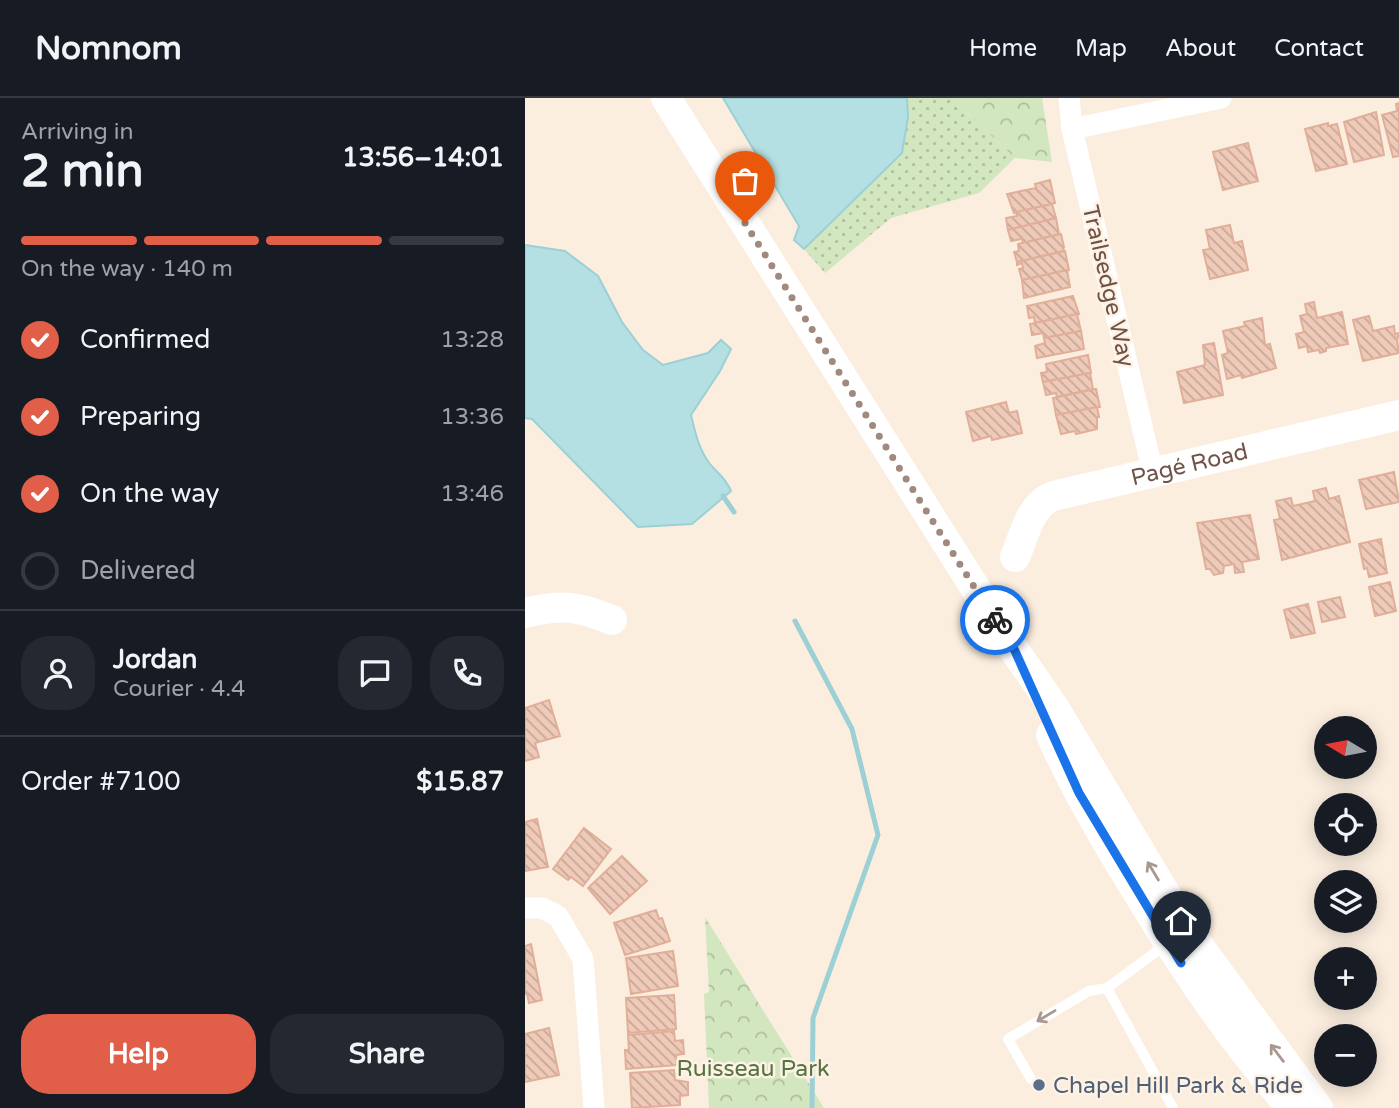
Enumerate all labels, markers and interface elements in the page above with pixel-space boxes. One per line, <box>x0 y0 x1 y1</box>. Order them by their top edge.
text: Nomnom <box>35 29 182 68</box>
text: Home <box>969 34 1037 63</box>
text: Map <box>1075 34 1127 63</box>
text: About <box>1165 34 1236 63</box>
text: Contact <box>1274 34 1364 63</box>
text: Arriving in <box>21 118 134 146</box>
text: 13:56–14:01 <box>342 142 504 173</box>
text: 2 min <box>21 144 144 199</box>
pin <box>715 151 775 223</box>
icon: bag <box>726 162 764 200</box>
street label: Trailsedge Way <box>1076 203 1140 370</box>
text: On the way · 140 m <box>21 255 233 283</box>
icon: check <box>21 321 59 359</box>
text: Confirmed <box>80 324 210 355</box>
text: 13:28 <box>440 326 504 354</box>
icon: check <box>21 398 59 436</box>
text: Preparing <box>80 401 201 432</box>
text: 13:36 <box>440 403 504 431</box>
street label: Pagé Road <box>1128 438 1251 492</box>
icon: check <box>21 475 59 513</box>
text: On the way <box>80 478 220 509</box>
text: 13:46 <box>440 480 504 508</box>
text: Delivered <box>80 555 196 586</box>
courier <box>960 585 1030 655</box>
icon: bike <box>976 601 1014 639</box>
button: person <box>21 636 95 710</box>
button: chat <box>338 636 412 710</box>
button: phone <box>430 636 504 710</box>
text: Jordan <box>113 644 197 675</box>
text: Courier · 4.4 <box>113 675 245 703</box>
north arrow <box>1314 716 1377 779</box>
map controls <box>1314 716 1377 1087</box>
text: Order #7100 <box>21 766 181 797</box>
text: $15.87 <box>416 766 504 797</box>
button: locate <box>1314 793 1377 856</box>
one-way arrow <box>1146 862 1160 882</box>
button: layers <box>1314 870 1377 933</box>
pin <box>1151 891 1211 963</box>
icon: home <box>1162 902 1200 940</box>
button: + <box>1314 947 1377 1010</box>
one-way arrow <box>1036 1010 1056 1024</box>
button: Help <box>21 1014 256 1094</box>
button: Share <box>270 1014 504 1094</box>
button: − <box>1314 1024 1377 1087</box>
one-way arrow <box>1270 1044 1285 1063</box>
park label: Ruisseau Park <box>676 1055 830 1083</box>
place label: Chapel Hill Park & Ride <box>1053 1072 1303 1100</box>
marker: Chapel Hill Park & Ride <box>1031 1077 1047 1093</box>

